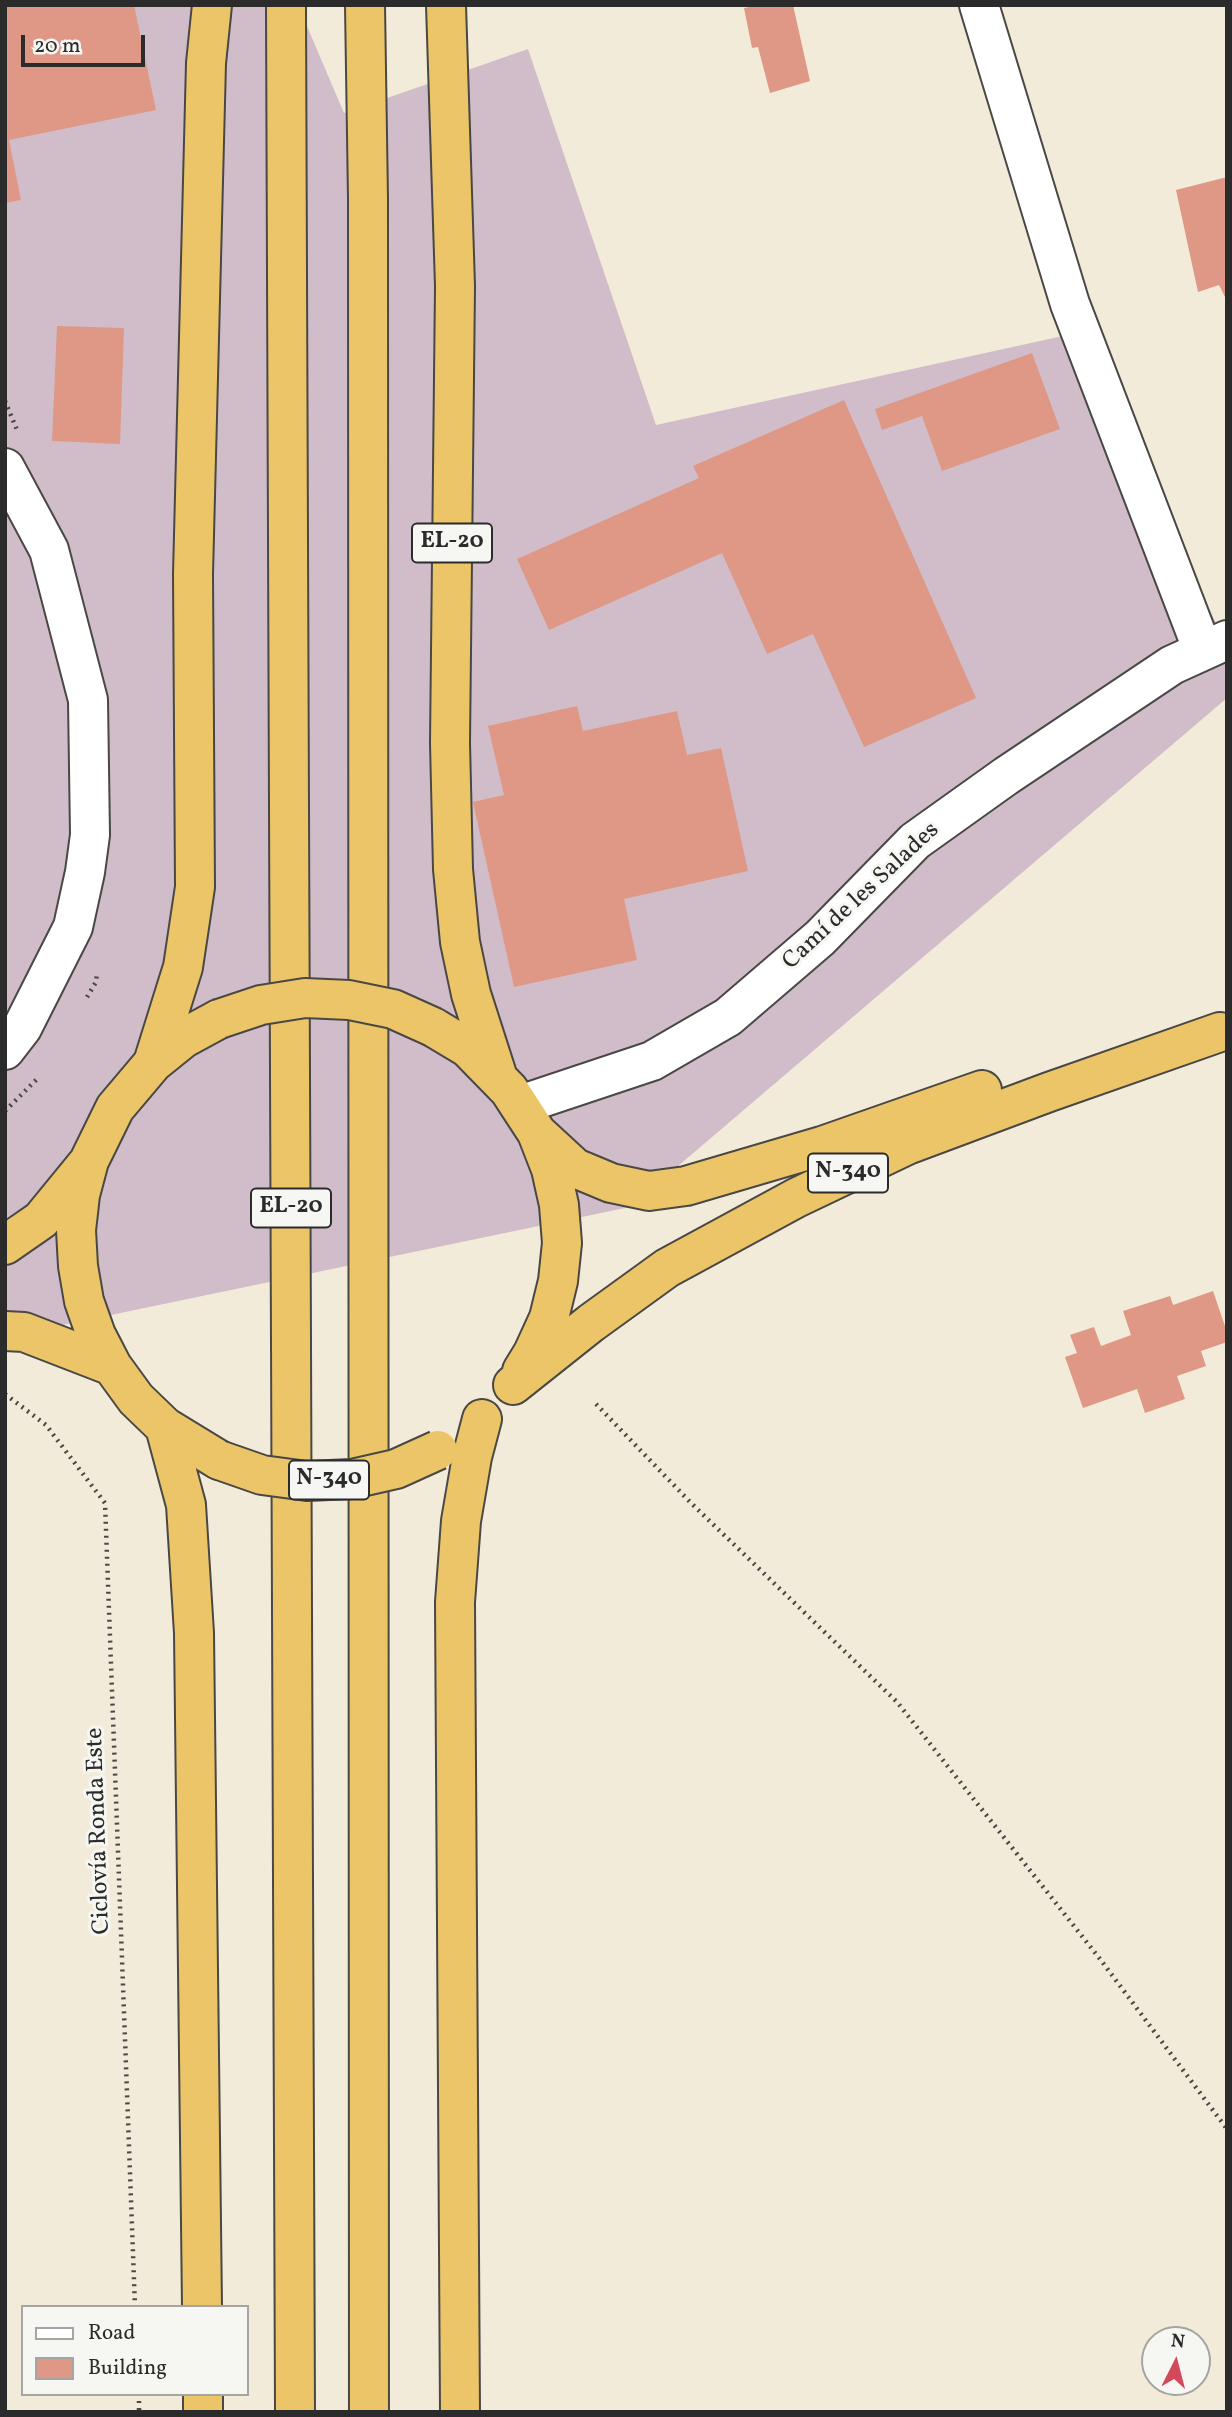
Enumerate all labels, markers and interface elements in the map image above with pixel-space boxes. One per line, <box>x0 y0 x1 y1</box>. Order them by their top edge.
scale bar <box>24 21 149 65</box>
text: 20 m <box>34 32 80 61</box>
road number: EL-20 <box>412 524 492 562</box>
street label: Camí de les Salades <box>778 817 946 977</box>
road number: N-340 <box>808 1154 888 1192</box>
road number: EL-20 <box>251 1189 331 1228</box>
road number: N-340 <box>289 1460 369 1499</box>
street label: Ciclovía Ronda Este <box>82 1727 118 1935</box>
legend <box>21 2305 248 2396</box>
text: Road <box>88 2319 135 2348</box>
north arrow <box>1141 2326 1211 2396</box>
text: N <box>1170 2328 1186 2356</box>
text: Building <box>88 2354 167 2383</box>

